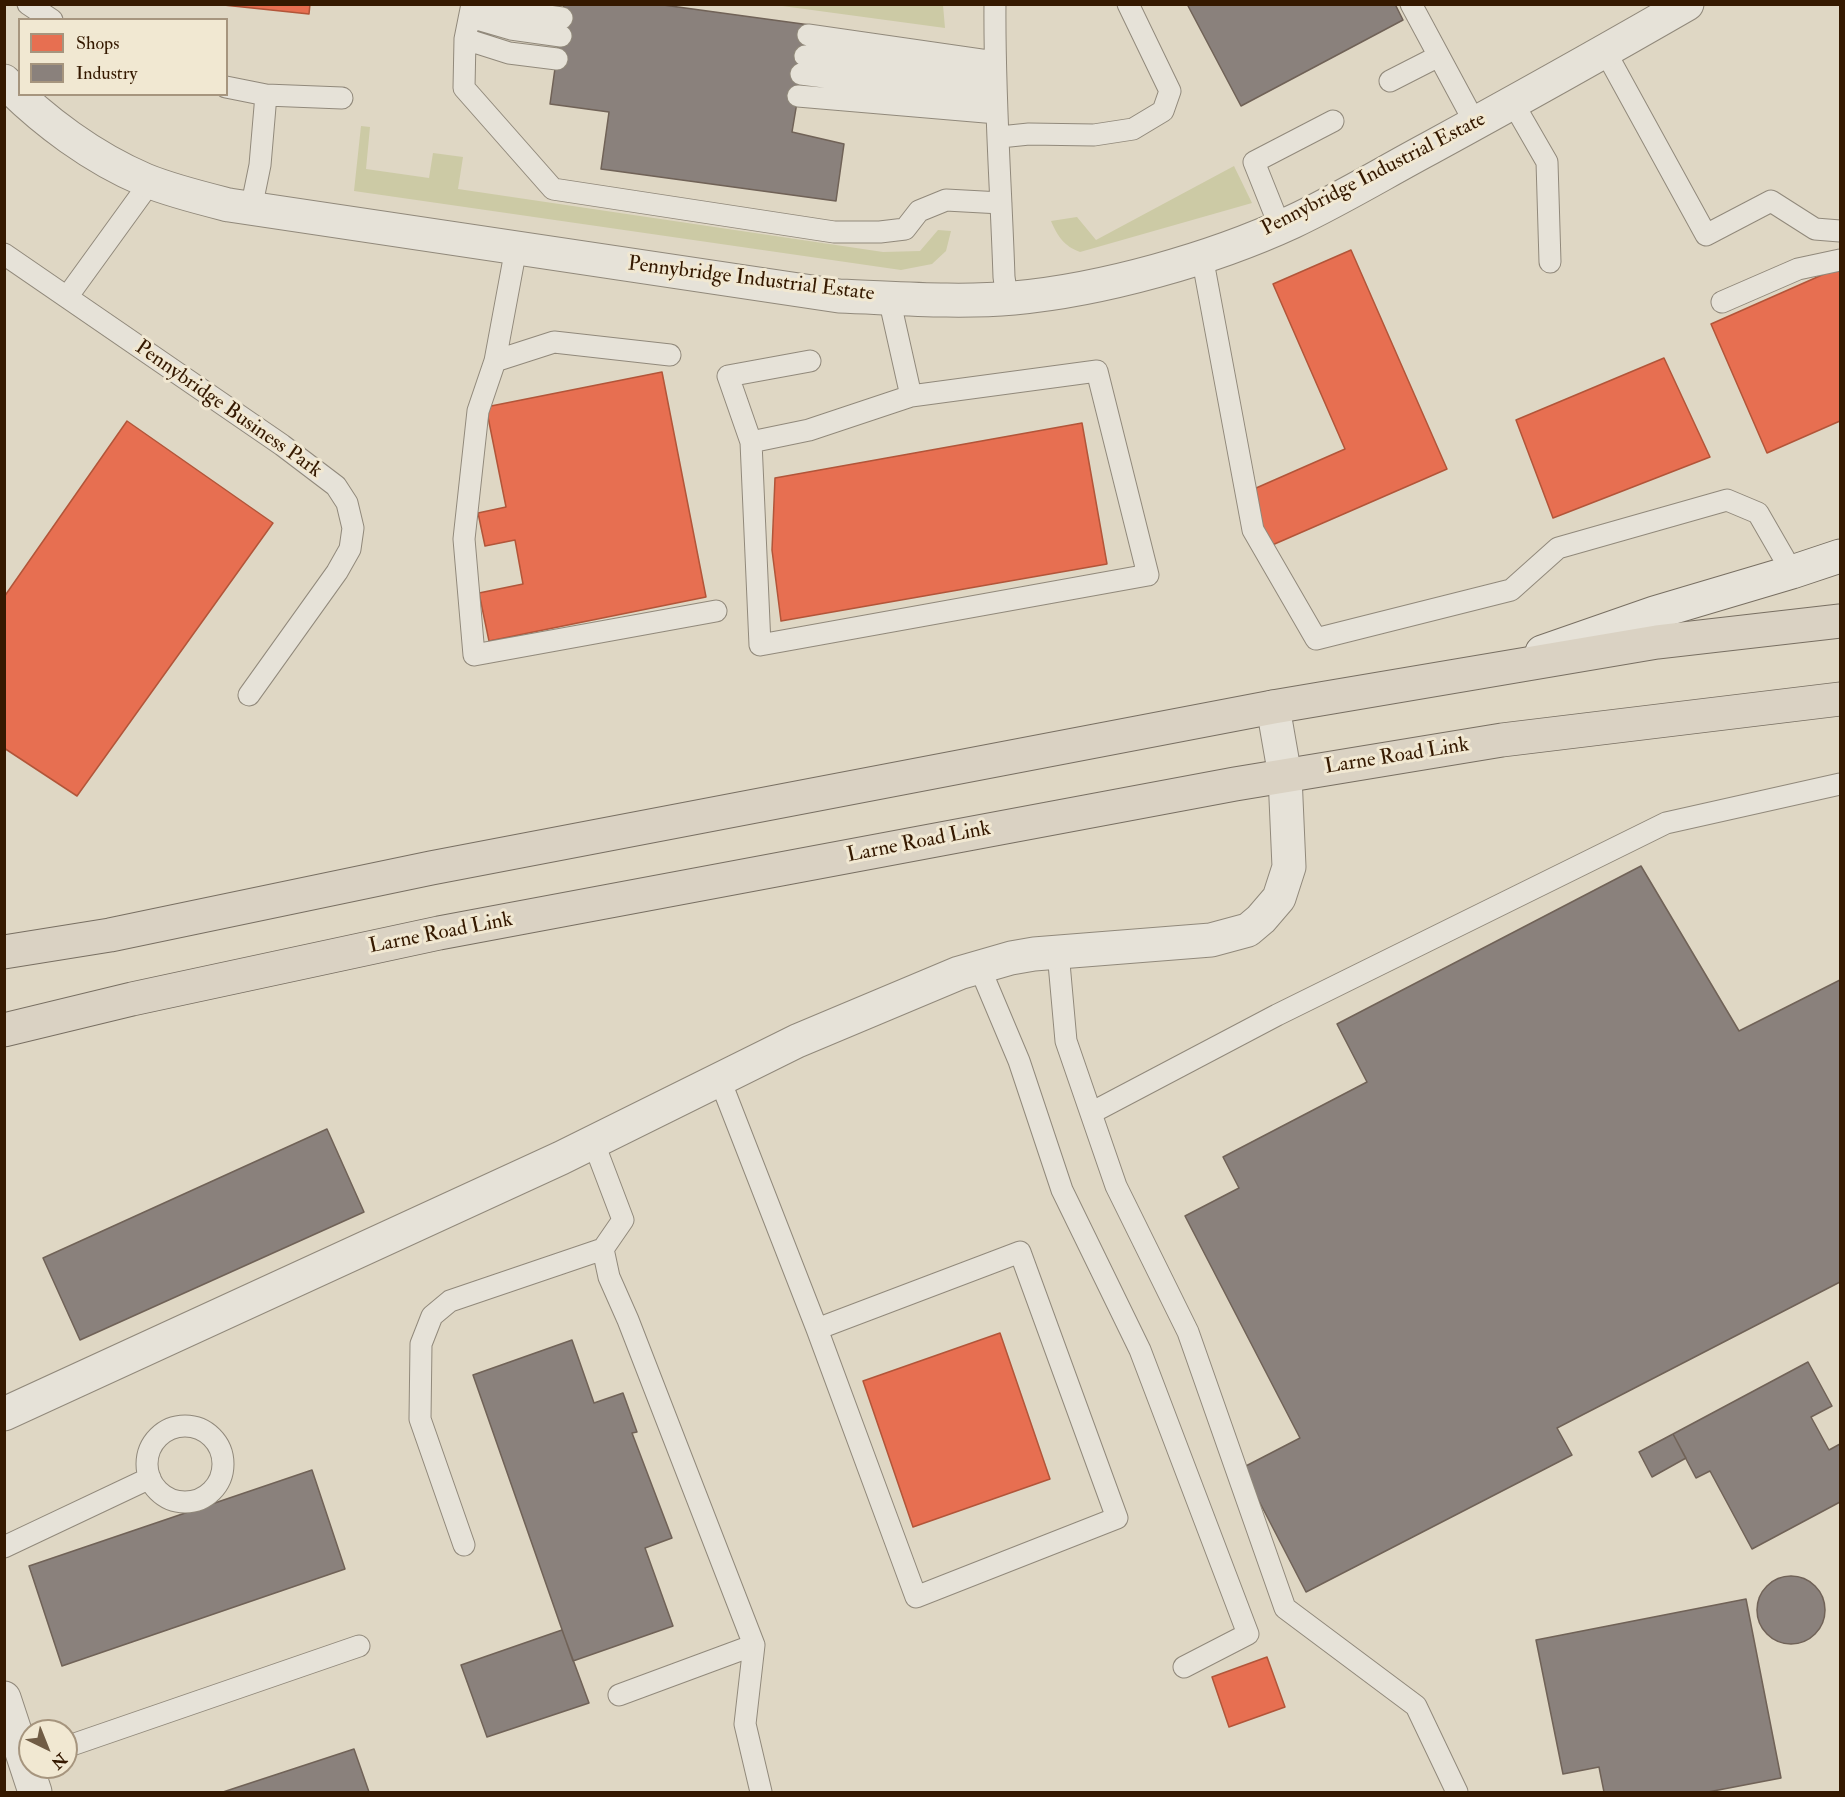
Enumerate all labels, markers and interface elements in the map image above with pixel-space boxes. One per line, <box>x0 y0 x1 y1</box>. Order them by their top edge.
legend <box>18 18 228 96</box>
text: Shops <box>76 32 119 55</box>
text: Industry <box>76 62 137 85</box>
street label: Pennybridge Industrial Estate <box>1258 107 1490 243</box>
street label: Pennybridge Industrial Estate <box>626 252 876 308</box>
street label: Pennybridge Business Park <box>130 336 326 484</box>
street label: Larne Road Link <box>1323 733 1471 781</box>
street label: Larne Road Link <box>845 817 993 869</box>
street label: Larne Road Link <box>367 908 515 960</box>
north arrow <box>18 1719 78 1779</box>
text: N <box>47 1748 71 1773</box>

